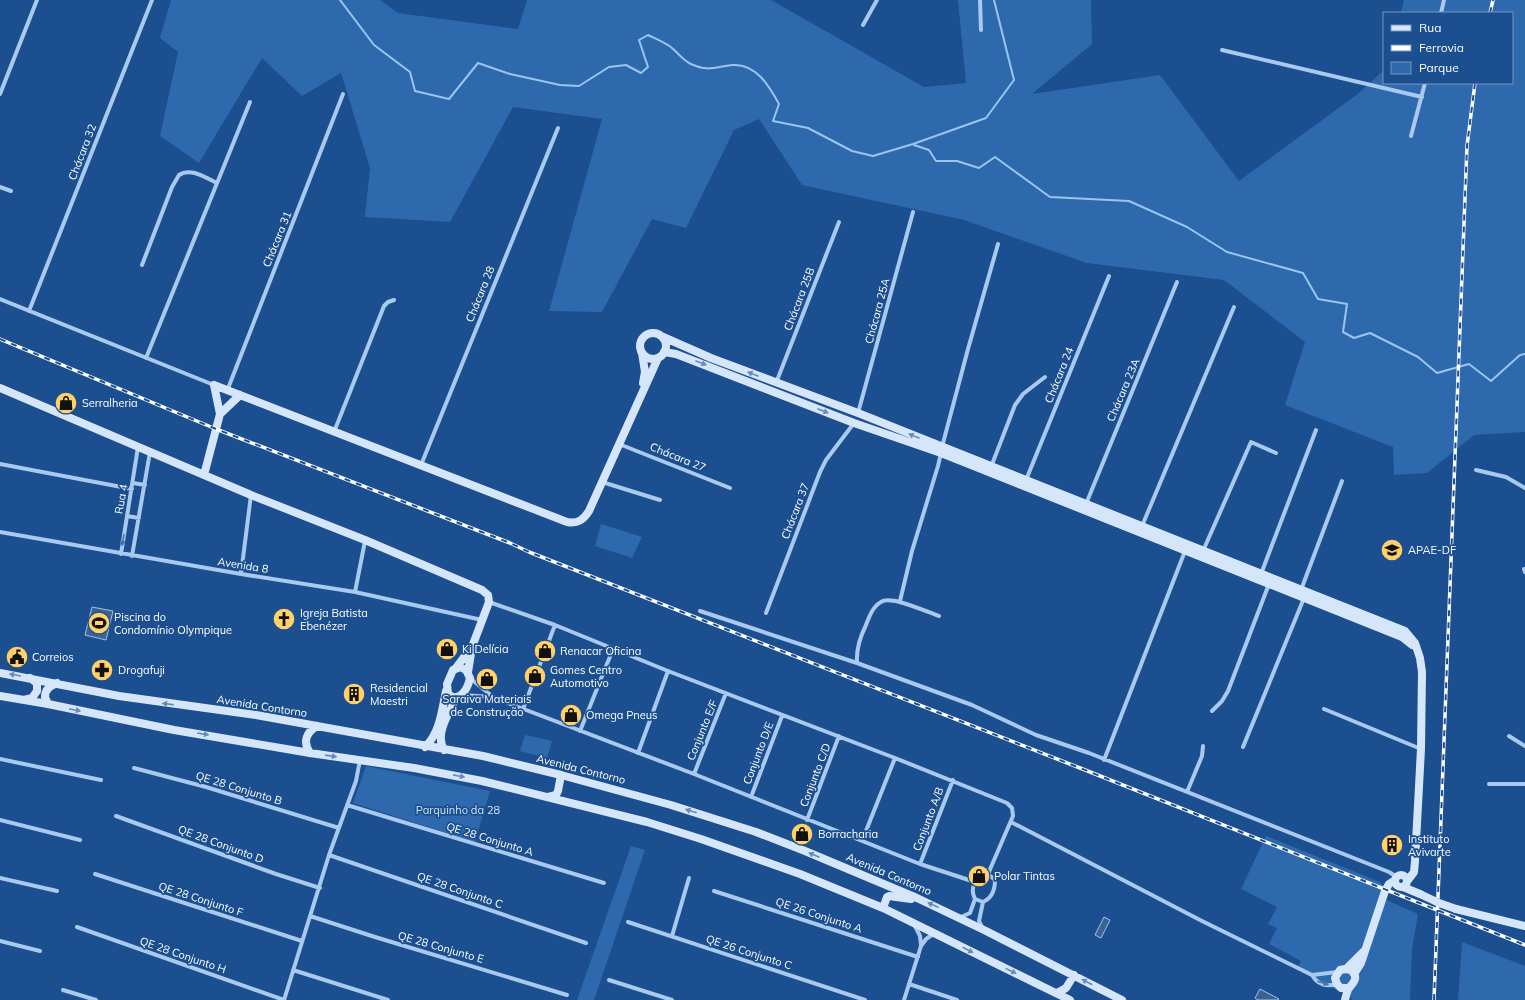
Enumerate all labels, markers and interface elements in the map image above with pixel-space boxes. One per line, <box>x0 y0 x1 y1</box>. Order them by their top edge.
legend <box>1383 12 1513 84</box>
text: Rua <box>1419 20 1441 35</box>
text: Ferrovia <box>1419 40 1464 55</box>
text: Parque <box>1419 60 1459 75</box>
street label: Chácara 32 <box>65 121 99 182</box>
street label: Chácara 31 <box>259 209 295 269</box>
street label: Chácara 28 <box>462 264 498 324</box>
street label: Chácara 25B <box>781 265 817 333</box>
street label: Chácara 25A <box>862 277 892 345</box>
street label: Chácara 24 <box>1041 345 1077 405</box>
street label: Chácara 23A <box>1103 356 1143 424</box>
one-way arrow <box>696 361 708 367</box>
one-way arrow <box>747 371 759 377</box>
shop icon: Serralheria <box>53 390 79 416</box>
place label: Serralheria <box>82 396 138 410</box>
one-way arrow <box>817 408 829 414</box>
one-way arrow <box>907 432 919 438</box>
street label: Chácara 27 <box>648 439 708 475</box>
street label: Chácara 37 <box>778 481 812 541</box>
street label: Rua 4 <box>111 483 131 515</box>
one-way arrow <box>120 534 126 546</box>
school or university icon: APAE-DF <box>1379 537 1405 563</box>
place label: APAE-DF <box>1408 543 1456 557</box>
street label: Avenida 8 <box>217 554 270 576</box>
church icon: Igreja Batista Ebenézer <box>271 606 297 632</box>
place label: Igreja Batista Ebenézer <box>300 606 368 633</box>
sports icon: Piscina do Condomínio Olympique <box>86 610 112 636</box>
place label: Piscina do Condomínio Olympique <box>114 610 232 637</box>
shop icon: Ki Delícia <box>434 636 460 662</box>
shop icon: Renacar Oficina <box>532 638 558 664</box>
place label: Ki Delícia <box>462 642 509 656</box>
public building icon: Correios <box>4 644 30 670</box>
place label: Renacar Oficina <box>560 644 641 658</box>
place label: Correios <box>32 650 74 664</box>
pharmacy icon: Drogafuji <box>89 657 115 683</box>
place label: Drogafuji <box>118 663 165 677</box>
shop icon: Gomes Centro Automotivo <box>522 663 548 689</box>
place label: Gomes Centro Automotivo <box>550 663 622 690</box>
shop icon: Saraiva Materiais de Construção <box>474 666 500 692</box>
one-way arrow <box>9 672 21 678</box>
building icon: Residencial Maestri <box>341 681 367 707</box>
place label: Residencial Maestri <box>370 681 428 708</box>
street label: Avenida Contorno <box>216 692 308 720</box>
place label: Saraiva Materiais de Construção <box>443 692 531 719</box>
street label: Conjunto E/F <box>683 698 721 762</box>
one-way arrow <box>162 701 174 707</box>
shop icon: Omega Pneus <box>558 702 584 728</box>
one-way arrow <box>69 707 81 713</box>
place label: Omega Pneus <box>586 708 658 722</box>
street label: Conjunto D/E <box>740 720 776 786</box>
one-way arrow <box>197 732 209 738</box>
street label: Conjunto C/D <box>796 741 834 809</box>
street label: Avenida Contorno <box>535 751 627 787</box>
one-way arrow <box>325 753 337 759</box>
street label: QE 28 Conjunto B <box>194 768 284 808</box>
one-way arrow <box>453 774 465 780</box>
street label: Conjunto A/B <box>909 785 947 853</box>
park label: Parquinho da 28 <box>416 803 501 817</box>
one-way arrow <box>685 808 697 814</box>
street label: QE 28 Conjunto A <box>445 819 535 859</box>
shop icon: Borracharia <box>789 821 815 847</box>
street label: QE 28 Conjunto D <box>176 822 266 866</box>
place label: Borracharia <box>818 827 878 841</box>
building icon: Instituto Avivarte <box>1379 832 1405 858</box>
place label: Instituto Avivarte <box>1408 832 1451 859</box>
street label: Avenida Contorno <box>844 850 934 898</box>
one-way arrow <box>807 851 819 857</box>
shop icon: Polar Tintas <box>966 863 992 889</box>
street label: QE 28 Conjunto C <box>415 869 505 911</box>
place label: Polar Tintas <box>994 869 1055 883</box>
street label: QE 28 Conjunto F <box>157 879 245 919</box>
street label: QE 26 Conjunto A <box>774 894 864 936</box>
one-way arrow <box>928 902 939 908</box>
street label: QE 28 Conjunto E <box>396 928 486 966</box>
street label: QE 26 Conjunto C <box>704 931 794 973</box>
street label: QE 28 Conjunto H <box>138 934 228 976</box>
one-way arrow <box>962 947 974 953</box>
one-way arrow <box>1005 968 1017 974</box>
one-way arrow <box>1081 979 1093 985</box>
one-way arrow <box>1317 980 1329 986</box>

